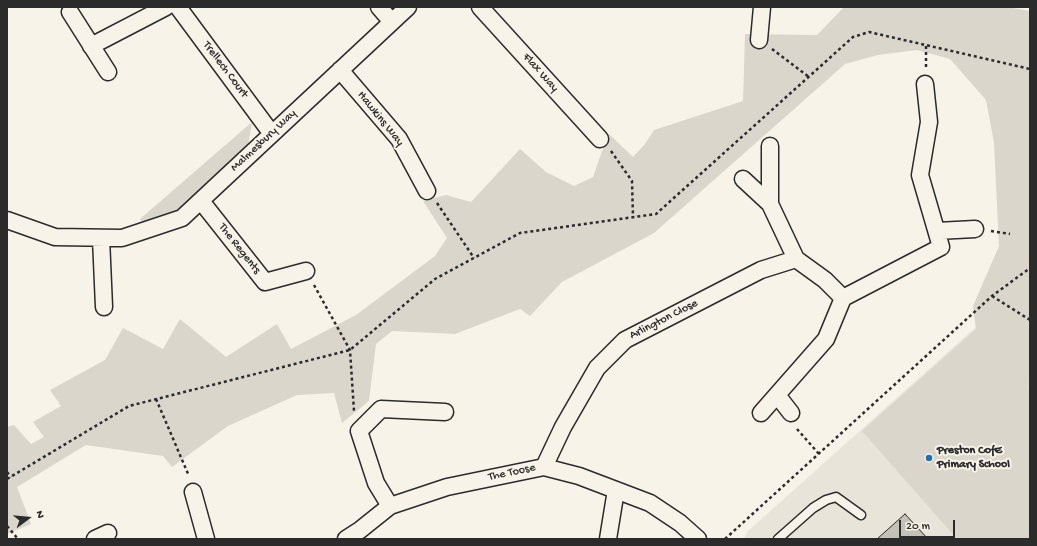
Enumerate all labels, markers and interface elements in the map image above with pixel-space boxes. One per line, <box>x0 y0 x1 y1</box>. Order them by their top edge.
street label: Trellech Court <box>199 39 251 101</box>
street label: Flax Way <box>519 51 561 95</box>
street label: Hawkins Way <box>353 89 407 149</box>
street label: Malmesbury Way <box>228 107 300 175</box>
street label: The Regents <box>215 221 263 277</box>
street label: Arlington Close <box>627 297 701 343</box>
place label: Preston CofE Primary School <box>937 444 1010 472</box>
marker: Preston CofE Primary School <box>924 453 934 463</box>
street label: The Toose <box>487 461 537 485</box>
north arrow <box>8 498 48 538</box>
text: N <box>33 510 46 520</box>
scale bar <box>901 512 957 538</box>
text: 20 m <box>906 520 930 534</box>

